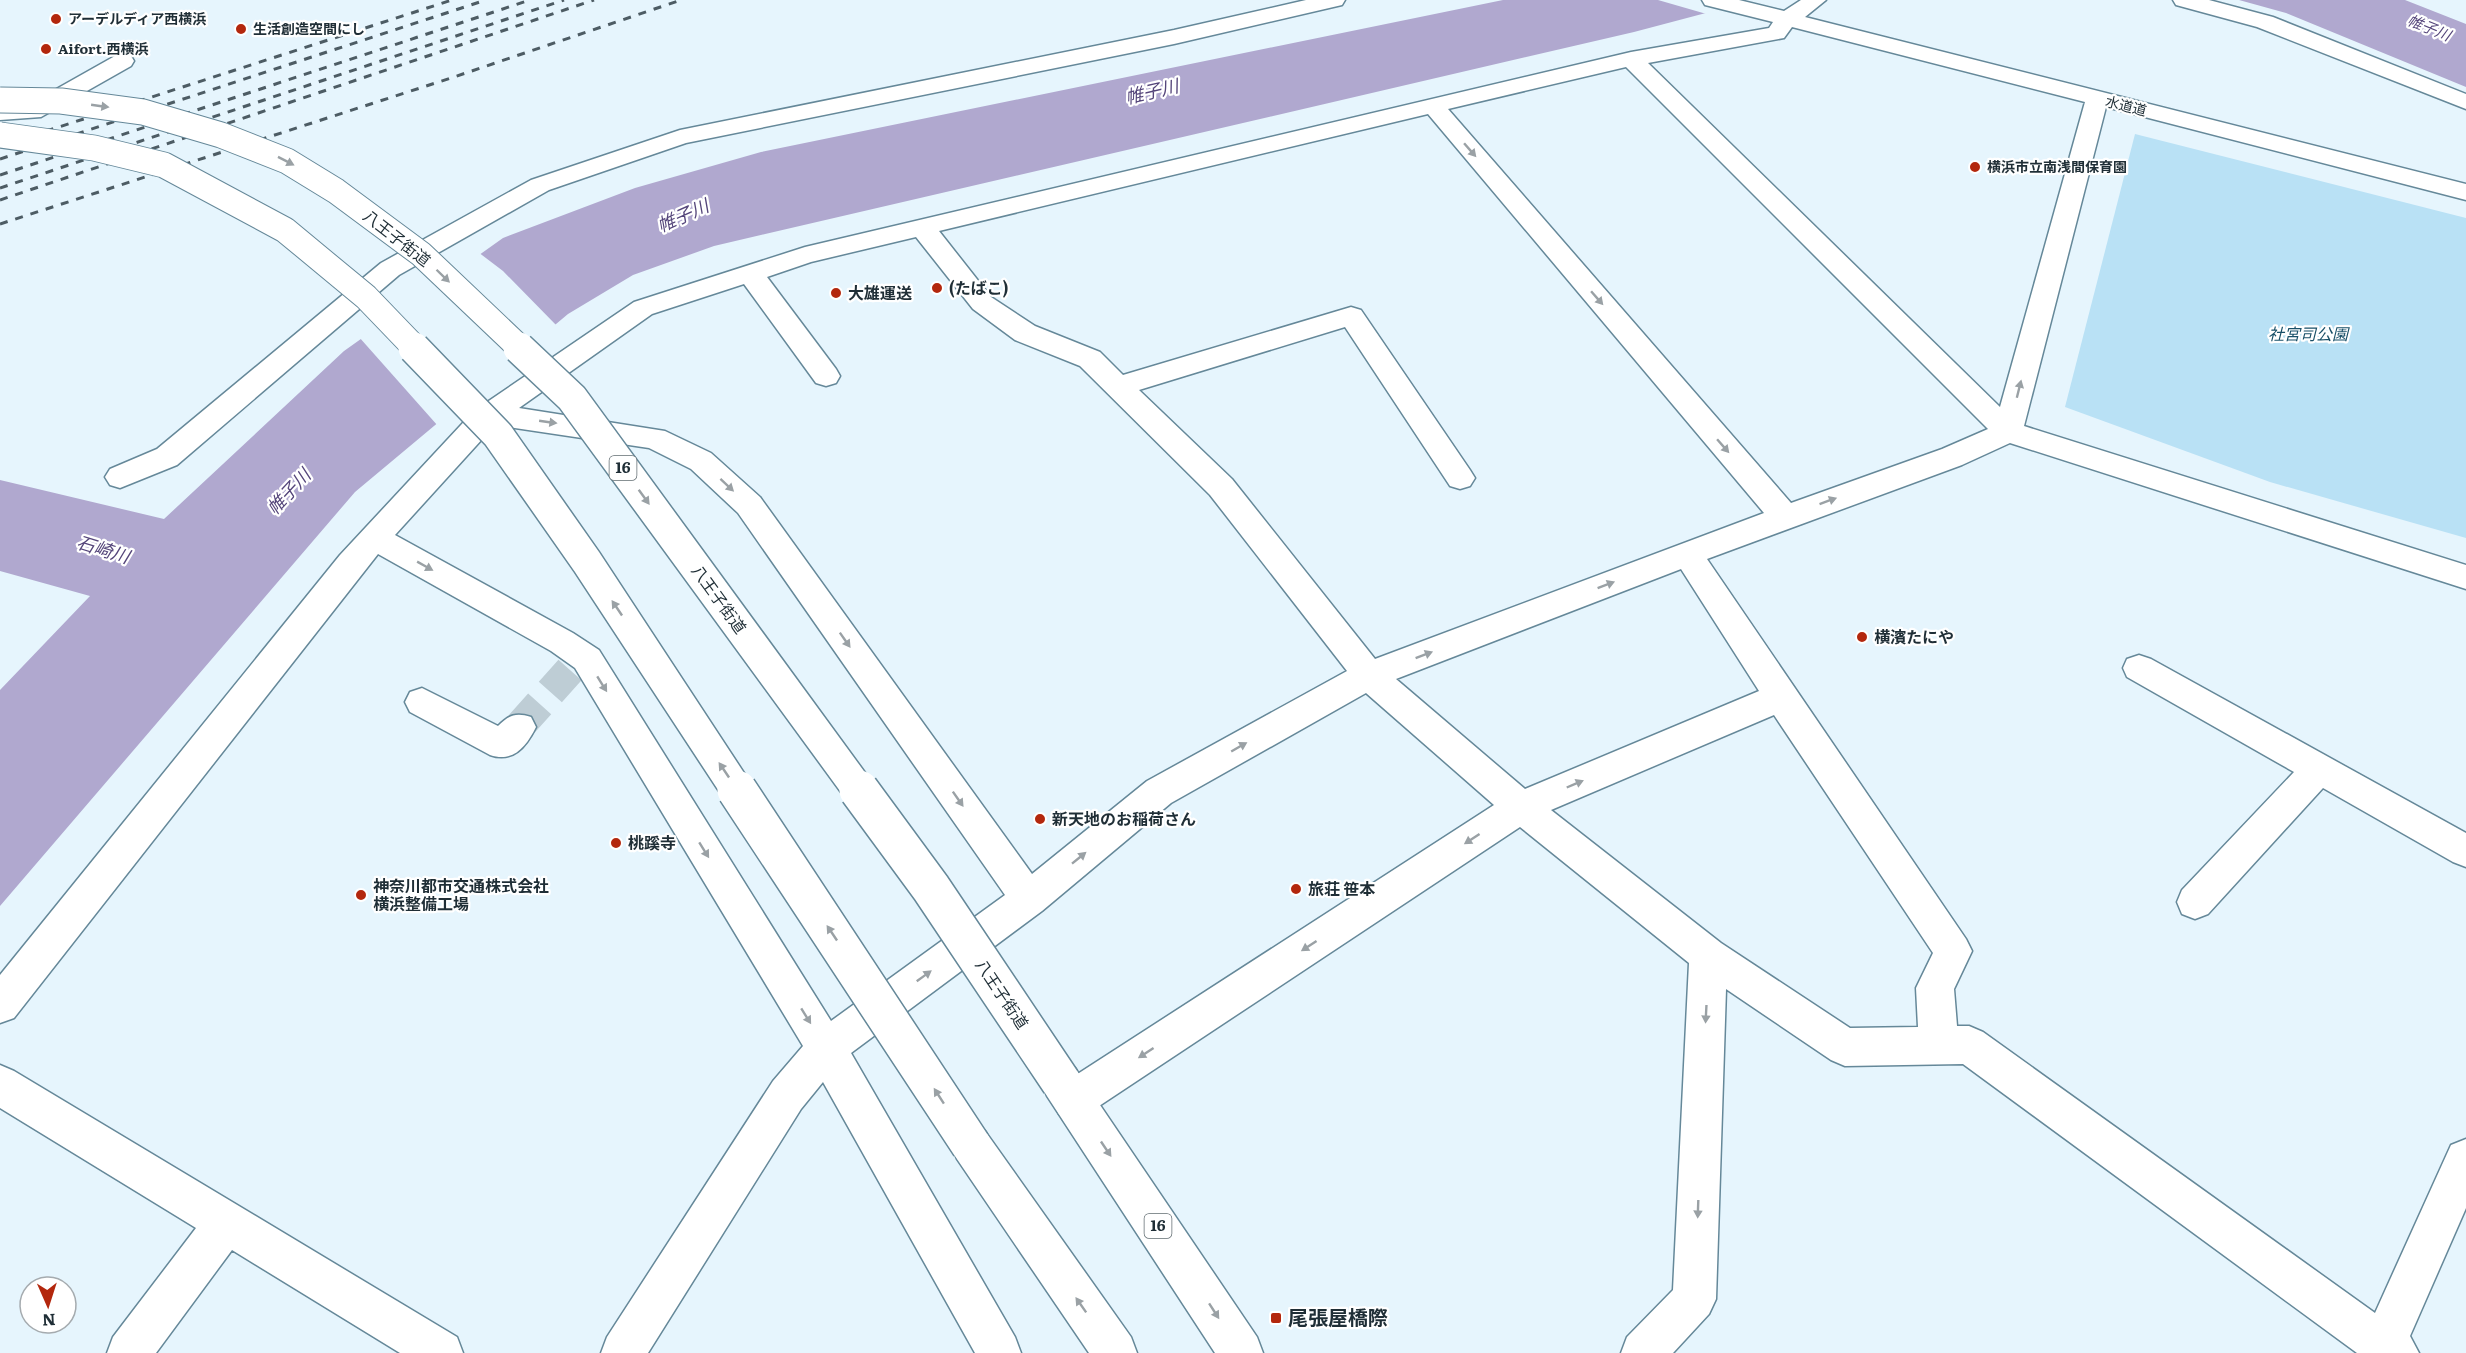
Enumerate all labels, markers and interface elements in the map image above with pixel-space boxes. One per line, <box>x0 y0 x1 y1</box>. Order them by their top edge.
place label: アーデルディア西横浜 <box>68 8 206 28</box>
water label: 帷子川 <box>2404 8 2457 46</box>
marker: アーデルディア西横浜 <box>49 12 63 26</box>
place label: 生活創造空間にし <box>253 18 365 38</box>
marker: 生活創造空間にし <box>234 22 248 36</box>
place label: Aifort.西横浜 <box>58 38 148 58</box>
marker: Aifort.西横浜 <box>39 42 53 56</box>
water label: 帷子川 <box>1122 71 1183 110</box>
street label: 水道道 <box>2103 90 2149 120</box>
one-way arrow <box>91 101 110 111</box>
one-way arrow <box>1463 142 1476 158</box>
place label: 横浜市立南浅間保育園 <box>1987 156 2127 176</box>
one-way arrow <box>278 157 295 166</box>
marker: 横浜市立南浅間保育園 <box>1968 160 1982 174</box>
water label: 帷子川 <box>652 191 714 238</box>
street label: 八王子街道 <box>359 203 437 271</box>
one-way arrow <box>436 268 450 282</box>
place label: (たばこ) <box>949 275 1008 299</box>
place label: 大雄運送 <box>848 280 912 304</box>
marker: (たばこ) <box>930 281 944 295</box>
marker: 大雄運送 <box>829 286 843 300</box>
one-way arrow <box>1590 290 1603 306</box>
park label: 社宮司公園 <box>2268 321 2350 345</box>
one-way arrow <box>2014 380 2024 398</box>
one-way arrow <box>539 418 558 427</box>
one-way arrow <box>1717 438 1730 454</box>
road number: 16 <box>610 456 636 480</box>
water label: 帷子川 <box>260 461 318 520</box>
one-way arrow <box>719 478 733 492</box>
one-way arrow <box>638 489 650 504</box>
one-way arrow <box>1819 496 1837 506</box>
water label: 石崎川 <box>74 528 135 570</box>
street label: 八王子街道 <box>687 559 753 638</box>
one-way arrow <box>417 561 434 571</box>
one-way arrow <box>1598 580 1616 590</box>
one-way arrow <box>611 600 623 616</box>
place label: 横濱たにや <box>1874 624 1954 648</box>
marker: 横濱たにや <box>1855 630 1869 644</box>
one-way arrow <box>839 632 850 648</box>
one-way arrow <box>1416 649 1434 659</box>
one-way arrow <box>596 676 607 692</box>
one-way arrow <box>1230 742 1247 752</box>
one-way arrow <box>719 762 730 778</box>
one-way arrow <box>1566 779 1584 789</box>
one-way arrow <box>952 790 964 806</box>
place label: 新天地のお稲荷さん <box>1052 806 1196 830</box>
marker: 新天地のお稲荷さん <box>1033 812 1047 826</box>
place label: 桃蹊寺 <box>628 830 676 854</box>
one-way arrow <box>1464 834 1480 845</box>
marker: 桃蹊寺 <box>609 836 623 850</box>
one-way arrow <box>699 842 710 858</box>
one-way arrow <box>1071 852 1086 865</box>
place label: 神奈川都市交通株式会社 横浜整備工場 <box>373 873 549 915</box>
place label: 旅荘 笹本 <box>1308 876 1375 900</box>
marker: 旅荘 笹本 <box>1289 882 1303 896</box>
marker: 神奈川都市交通株式会社 横浜整備工場 <box>354 888 368 902</box>
one-way arrow <box>826 925 838 941</box>
one-way arrow <box>1301 940 1317 951</box>
street label: 八王子街道 <box>971 954 1035 1033</box>
one-way arrow <box>916 970 932 982</box>
one-way arrow <box>1701 1004 1710 1023</box>
one-way arrow <box>801 1008 812 1024</box>
one-way arrow <box>1138 1047 1154 1058</box>
one-way arrow <box>934 1088 945 1104</box>
one-way arrow <box>1100 1141 1111 1157</box>
one-way arrow <box>1693 1199 1702 1218</box>
road number: 16 <box>1144 1214 1172 1238</box>
north arrow <box>18 1275 78 1335</box>
one-way arrow <box>1076 1297 1087 1313</box>
place label: 尾張屋橋際 <box>1288 1301 1388 1331</box>
one-way arrow <box>1208 1303 1220 1319</box>
text: N <box>41 1309 56 1333</box>
marker: 尾張屋橋際 <box>1269 1311 1283 1325</box>

